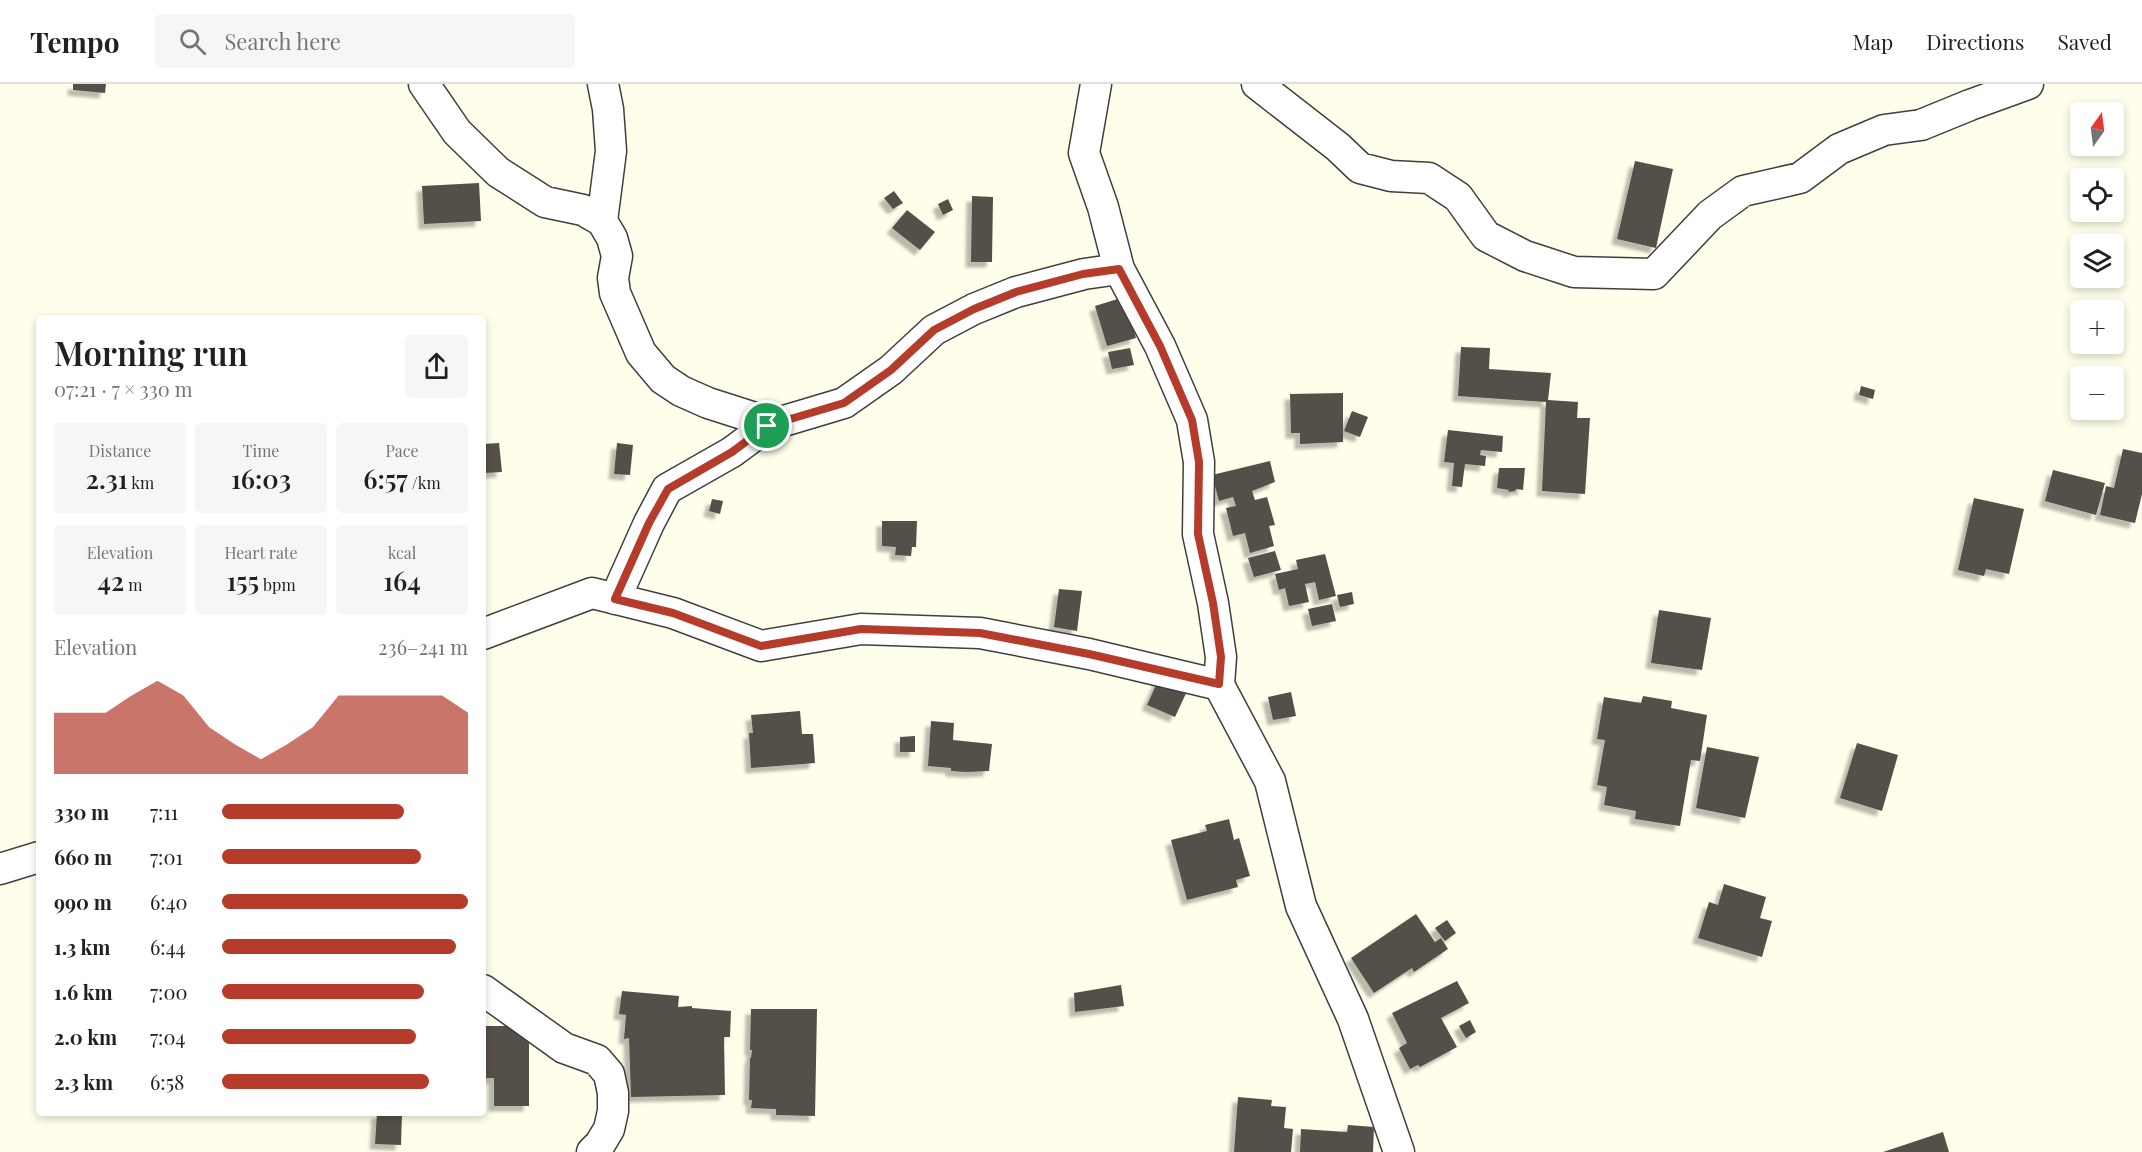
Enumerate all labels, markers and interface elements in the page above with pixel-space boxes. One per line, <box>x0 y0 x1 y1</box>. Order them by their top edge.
search box <box>155 14 575 68</box>
text: Tempo <box>30 23 119 60</box>
icon: search <box>176 25 209 58</box>
text: Search here <box>224 26 341 56</box>
text: Map <box>1852 27 1893 55</box>
text: Directions <box>1926 27 2024 55</box>
text: Saved <box>2057 27 2112 55</box>
north arrow <box>2070 102 2124 156</box>
map controls <box>2070 102 2124 420</box>
button: locate <box>2070 168 2124 222</box>
button: layers <box>2070 234 2124 288</box>
button: + <box>2070 300 2124 354</box>
text: Morning run <box>54 330 248 374</box>
button: share <box>405 335 468 398</box>
button: − <box>2070 366 2124 420</box>
text: 07:21 · 7 × 330 m <box>54 375 193 402</box>
pin <box>741 400 792 451</box>
icon: arrive <box>750 409 783 442</box>
text: Distance <box>89 440 151 461</box>
text: Time <box>243 440 279 461</box>
text: Pace <box>385 440 419 461</box>
text: 2.31 <box>86 461 128 496</box>
text: 16:03 <box>231 461 291 496</box>
text: 6:57 <box>363 461 408 496</box>
text: km <box>128 472 154 493</box>
text: /km <box>408 472 441 493</box>
text: Elevation <box>87 542 153 563</box>
text: Heart rate <box>224 542 298 563</box>
text: kcal <box>388 542 416 563</box>
text: 42 <box>98 563 124 598</box>
text: 155 <box>226 563 259 598</box>
text: 164 <box>383 563 421 598</box>
text: m <box>124 574 142 595</box>
text: bpm <box>259 574 296 595</box>
text: Elevation <box>54 633 137 660</box>
text: 236–241 m <box>378 633 468 660</box>
text: 330 m <box>54 798 109 825</box>
text: 7:11 <box>150 798 178 825</box>
text: 660 m <box>54 843 112 870</box>
text: 7:01 <box>150 843 183 870</box>
text: 990 m <box>54 888 112 915</box>
text: 6:40 <box>150 888 188 915</box>
text: 1.3 km <box>54 933 110 960</box>
text: 6:44 <box>150 933 185 960</box>
text: 1.6 km <box>54 978 113 1005</box>
text: 7:00 <box>150 978 187 1005</box>
text: 2.0 km <box>54 1023 117 1050</box>
text: 7:04 <box>150 1023 185 1050</box>
text: 2.3 km <box>54 1068 113 1095</box>
text: 6:58 <box>150 1068 184 1095</box>

